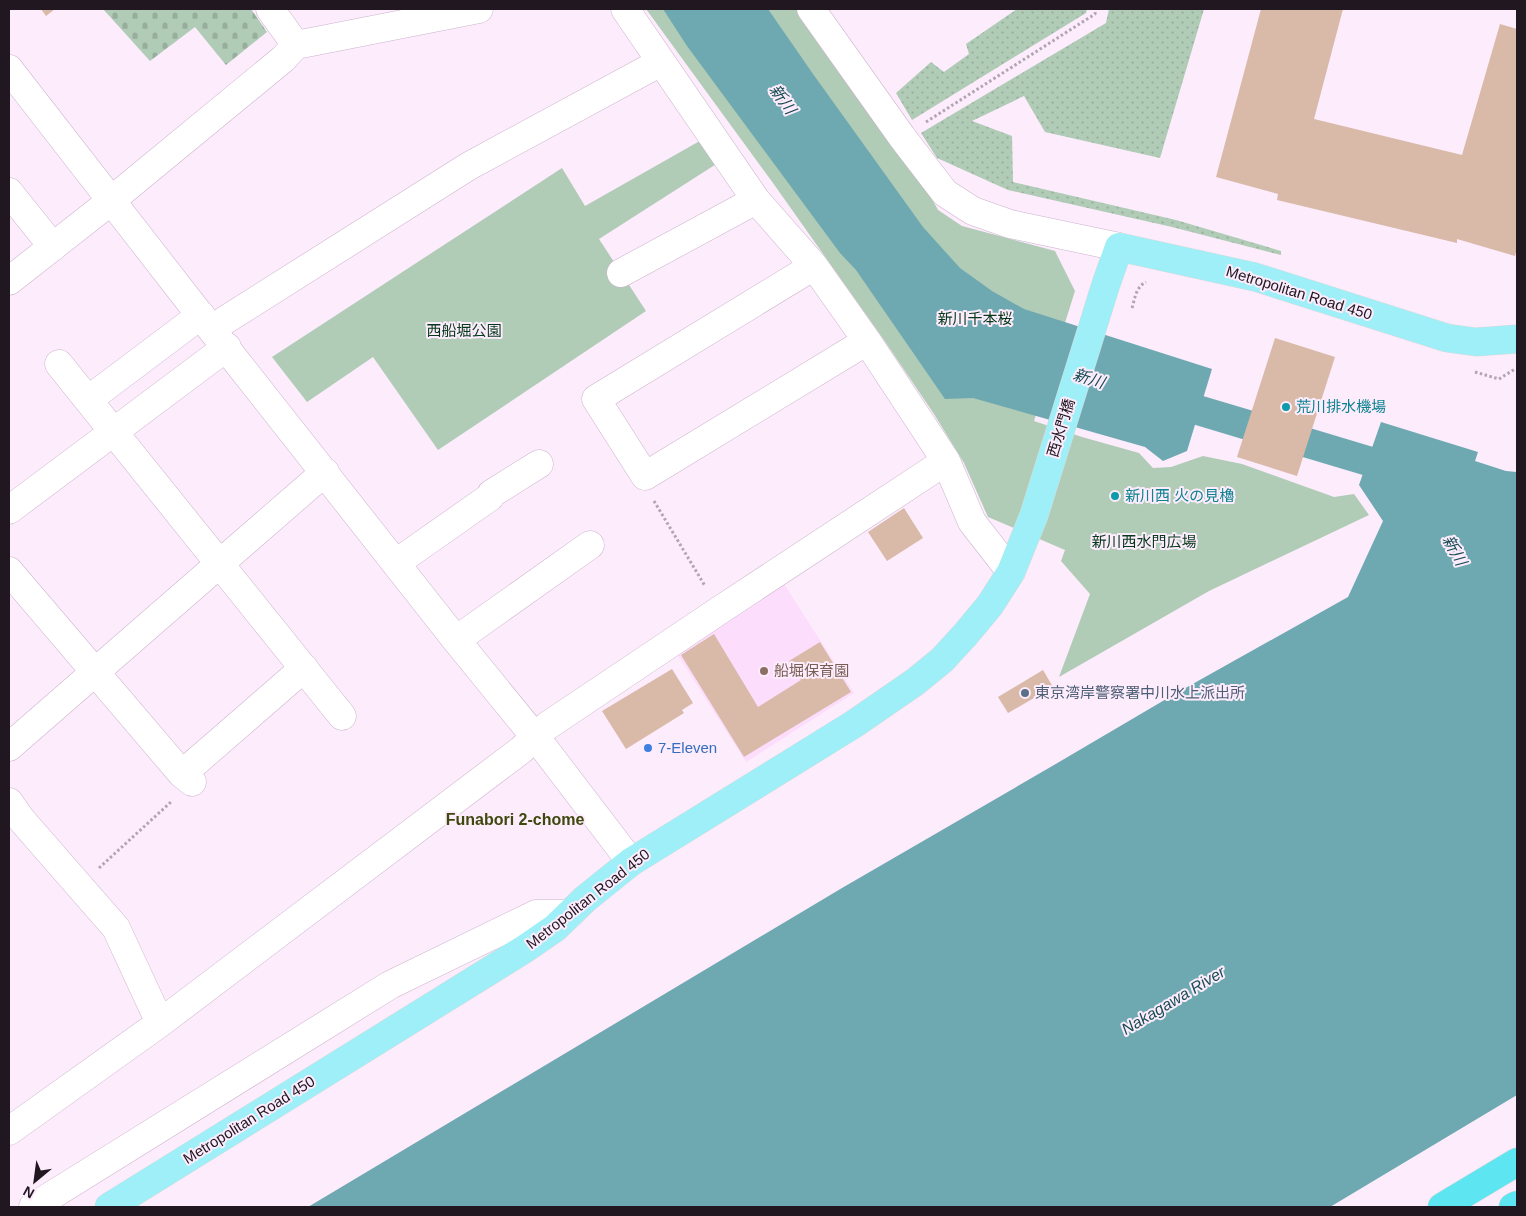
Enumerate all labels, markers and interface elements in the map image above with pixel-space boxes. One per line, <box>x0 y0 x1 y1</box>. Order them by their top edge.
water label: 新川 <box>766 81 800 119</box>
street label: Metropolitan Road 450 <box>1224 262 1374 323</box>
park label: 新川千本桜 <box>937 310 1013 327</box>
park label: 西船堀公園 <box>426 322 502 339</box>
water label: 新川 <box>1071 366 1109 392</box>
street label: 西水門橋 <box>1044 397 1077 459</box>
place label: 荒川排水機場 <box>1296 398 1386 415</box>
marker: 荒川排水機場 <box>1280 401 1292 413</box>
place label: 新川西 火の見櫓 <box>1125 487 1234 504</box>
marker: 新川西 火の見櫓 <box>1109 490 1121 502</box>
water label: 新川 <box>1439 532 1471 570</box>
park label: 新川西水門広場 <box>1091 533 1197 550</box>
place label: 船堀保育園 <box>774 662 849 679</box>
marker: 船堀保育園 <box>758 665 770 677</box>
place label: 東京湾岸警察署中川水上派出所 <box>1035 684 1245 701</box>
marker: 東京湾岸警察署中川水上派出所 <box>1019 687 1031 699</box>
place label: 7-Eleven <box>658 739 717 756</box>
marker: 7-Eleven <box>642 742 654 754</box>
district label: Funabori 2-chome <box>446 811 584 828</box>
street label: Metropolitan Road 450 <box>523 845 653 952</box>
water label: Nakagawa River <box>1119 963 1229 1038</box>
street label: Metropolitan Road 450 <box>180 1072 318 1167</box>
north arrow <box>10 1156 60 1206</box>
text: N <box>20 1183 37 1202</box>

